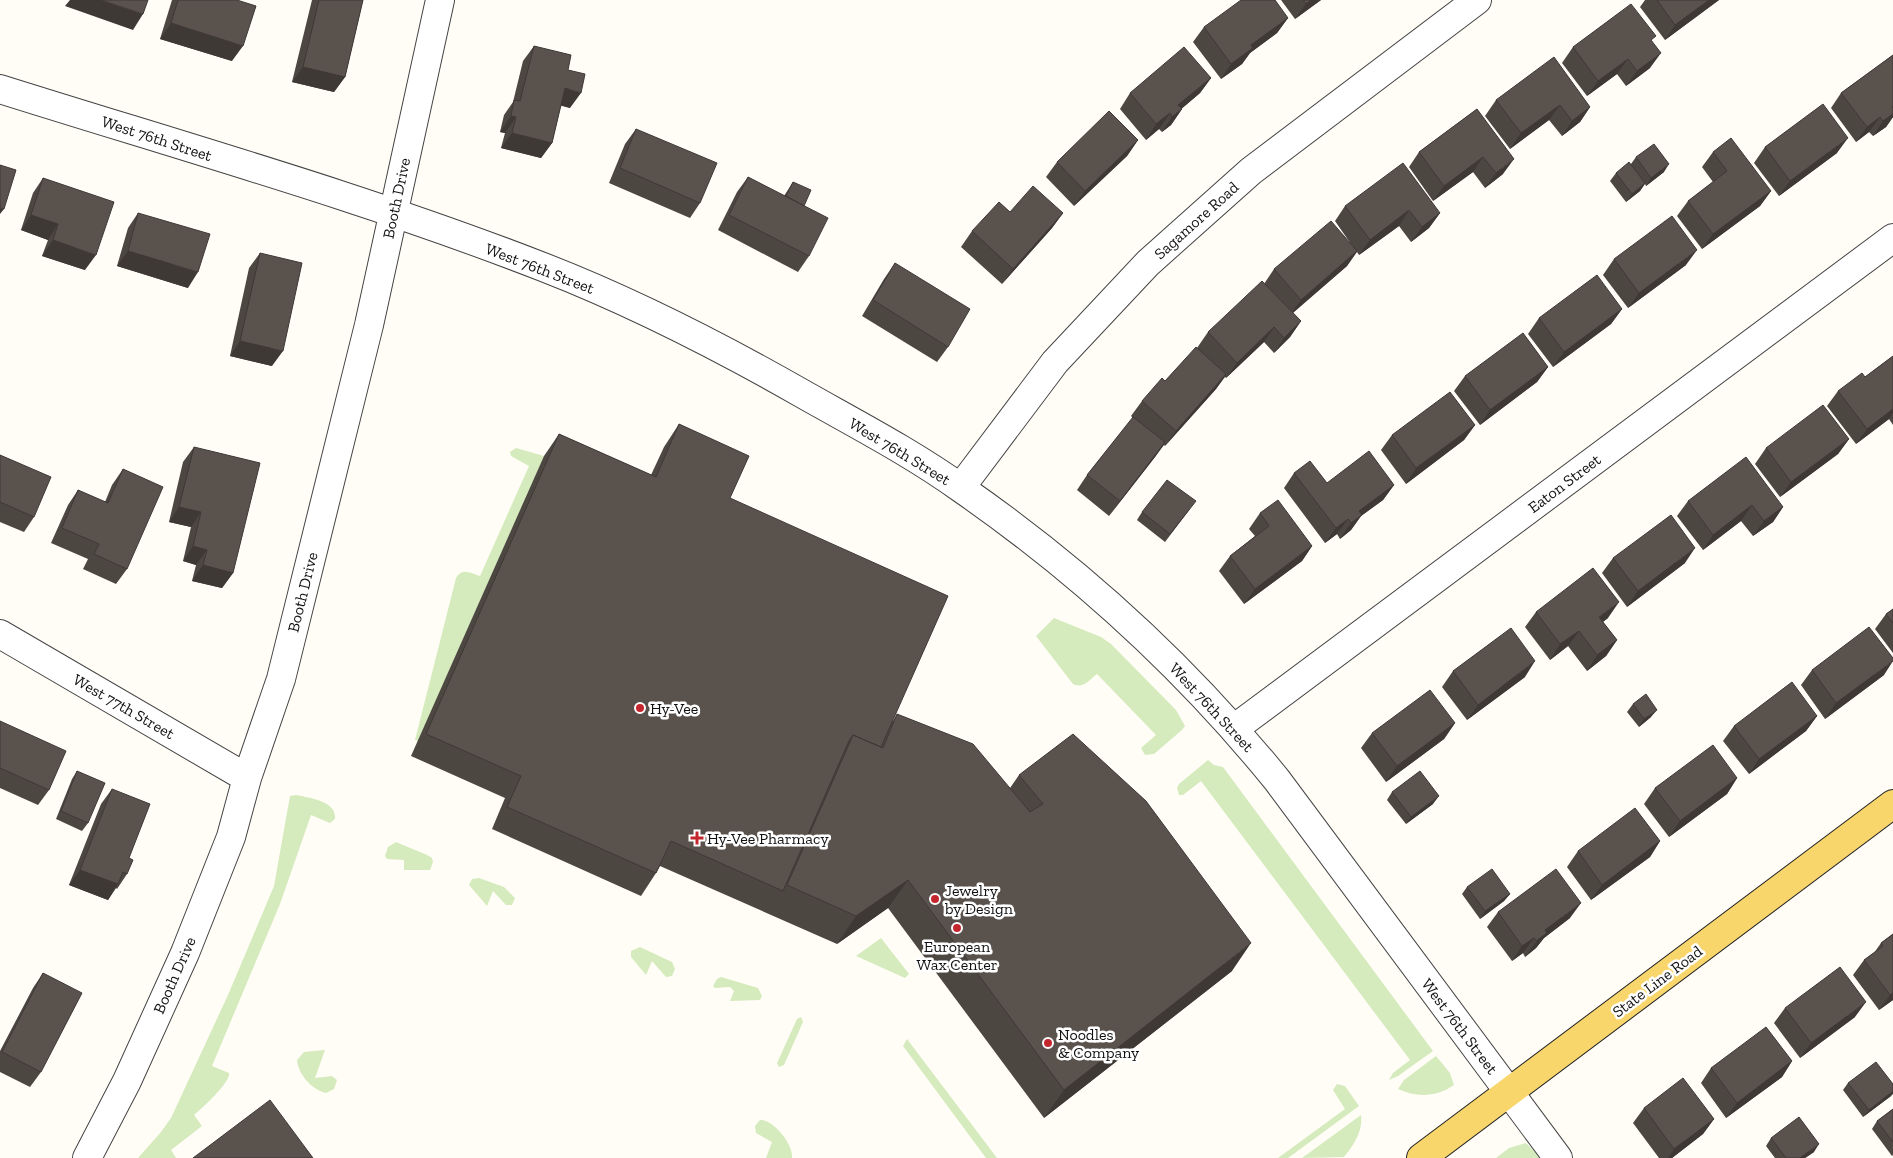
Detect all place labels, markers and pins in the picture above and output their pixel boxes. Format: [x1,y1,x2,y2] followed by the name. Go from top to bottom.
[650,699,698,718] place label: Hy-Vee
[634,702,646,714] marker: Hy-Vee
[707,829,829,848] place label: Hy-Vee Pharmacy
[691,832,703,844] marker: Hy-Vee Pharmacy
[944,881,1014,918] place label: Jewelry by Design
[929,893,941,905] marker: Jewelry by Design
[951,922,963,934] marker: European Wax Center
[916,937,998,974] place label: European Wax Center
[1058,1025,1140,1062] place label: Noodles & Company
[1042,1037,1054,1049] marker: Noodles & Company

